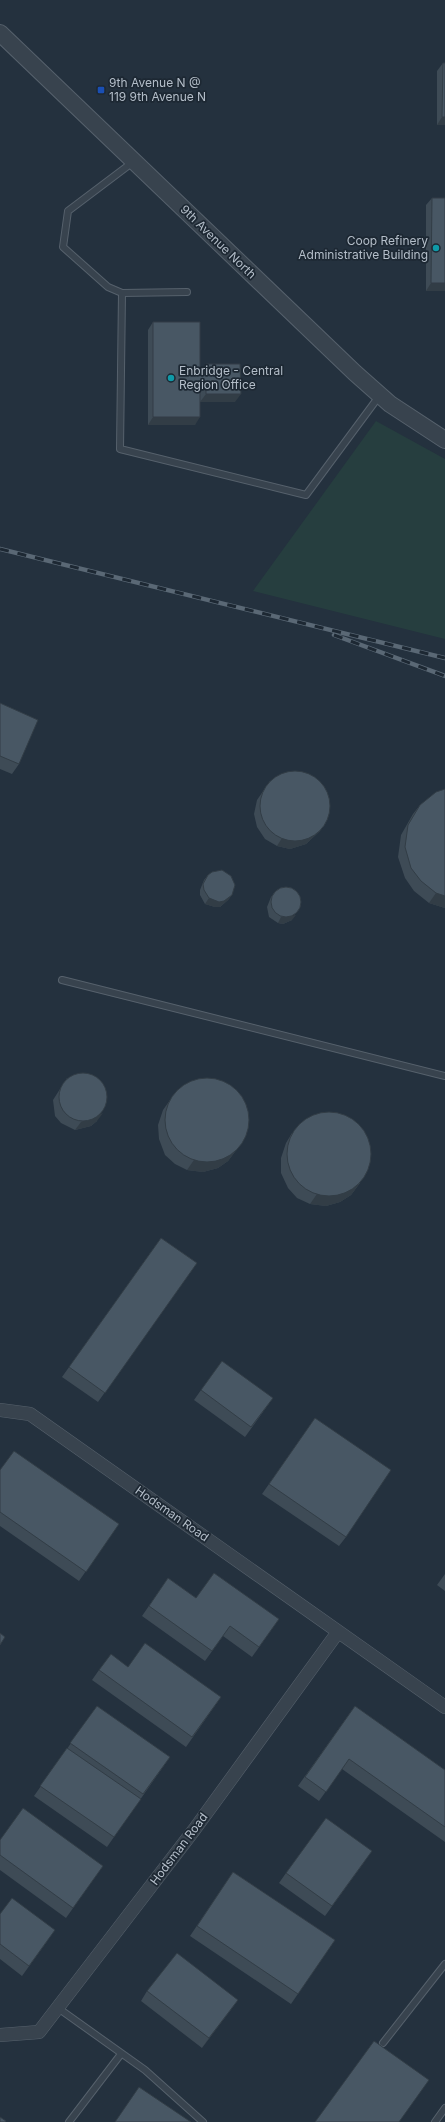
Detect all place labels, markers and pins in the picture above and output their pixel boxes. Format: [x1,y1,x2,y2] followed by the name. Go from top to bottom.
[109,75,206,104] place label: 9th Avenue N @ 119 9th Avenue N
[96,85,106,95] marker: 9th Avenue N @ 119 9th Avenue N
[298,233,428,262] place label: Coop Refinery Administrative Building
[431,243,441,253] marker: Coop Refinery Administrative Building
[179,363,283,392] place label: Enbridge - Central Region Office
[166,373,176,383] marker: Enbridge - Central Region Office

